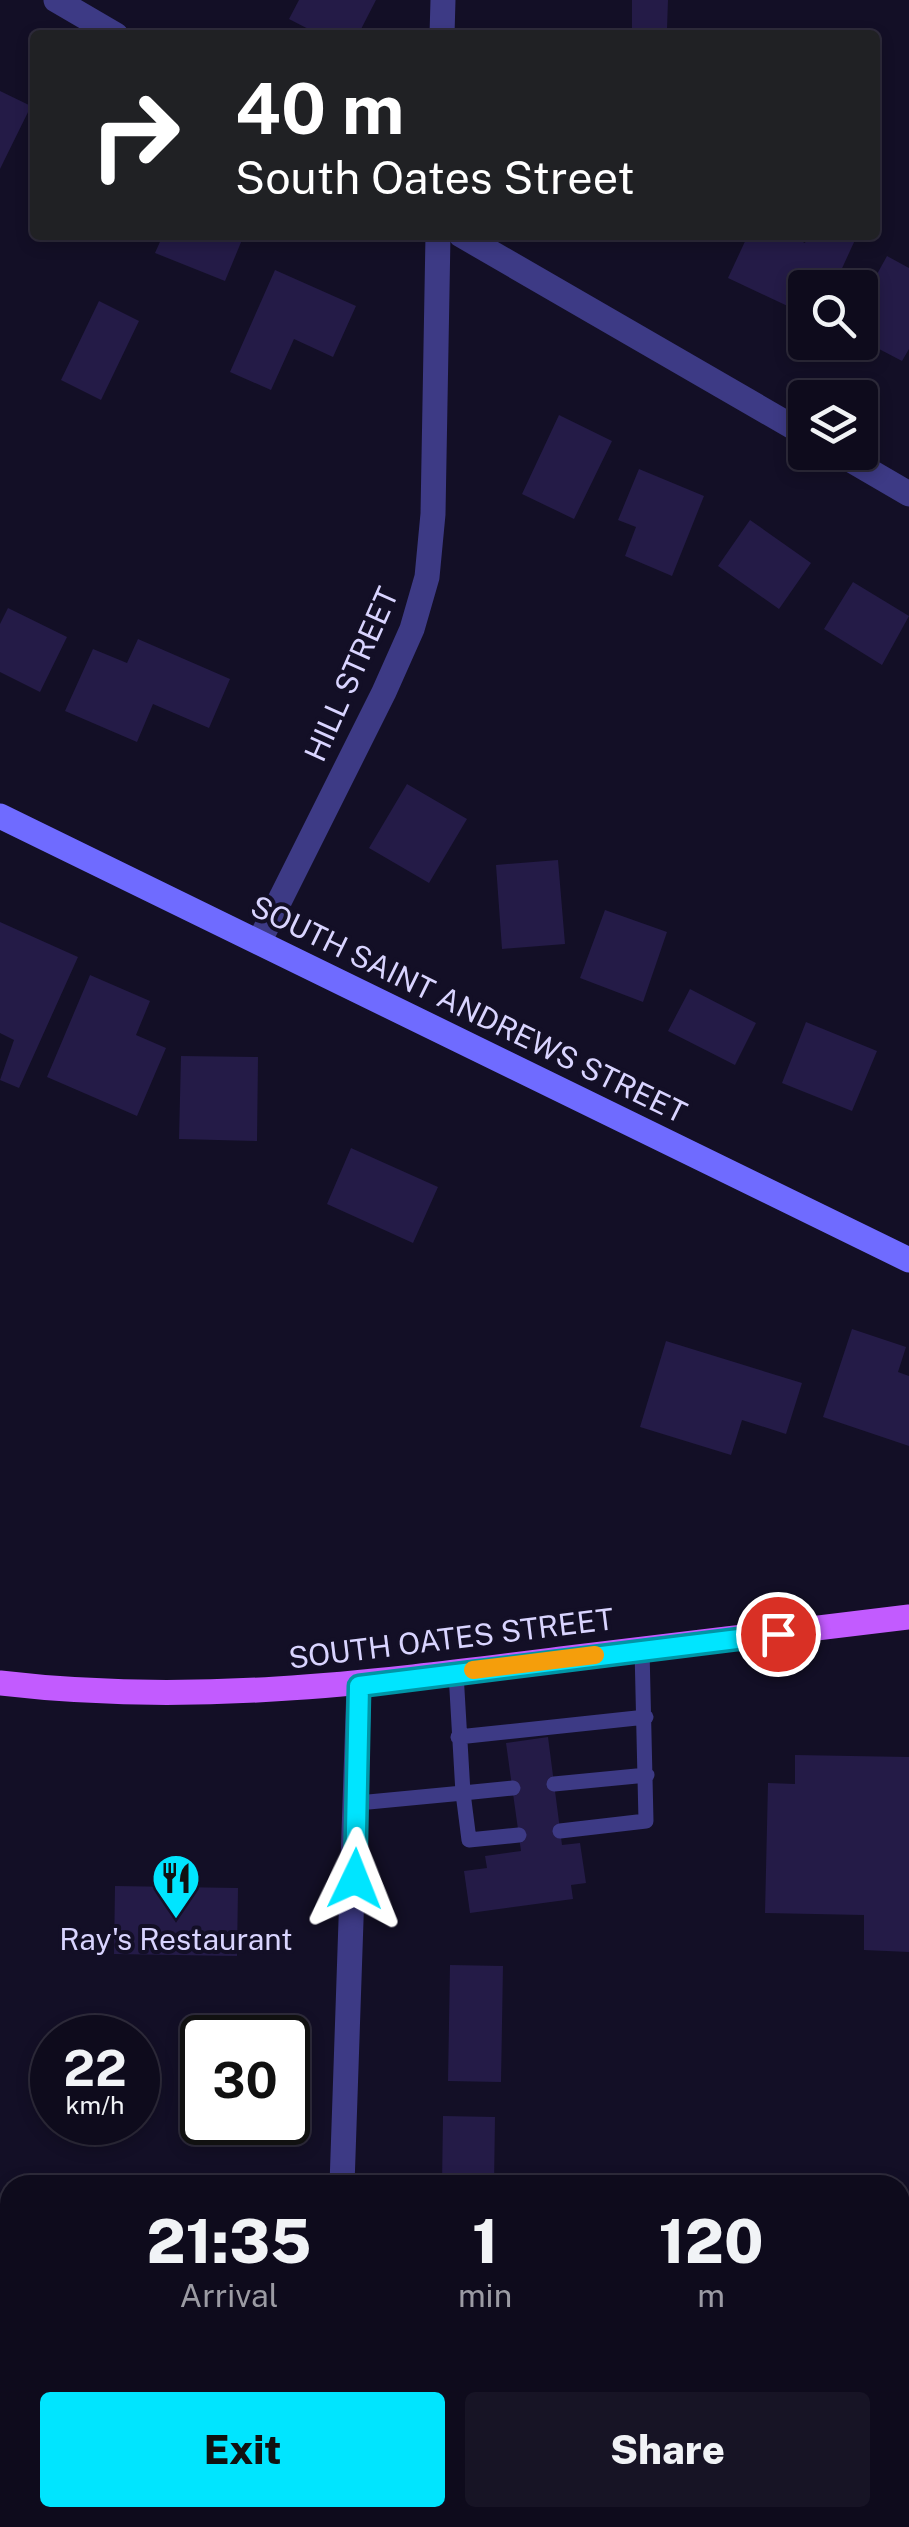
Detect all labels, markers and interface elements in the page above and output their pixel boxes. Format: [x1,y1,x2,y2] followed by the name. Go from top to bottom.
[235,67,405,150] text: 40 m
[70,70,200,200] icon: right
[235,151,635,204] text: South Oates Street
[788,270,878,470] map controls
[788,270,878,360] button: search
[788,380,878,470] button: layers
[297,581,406,767] street label: HILL STREET
[245,888,693,1131] street label: SOUTH SAINT ANDREWS STREET
[736,1592,821,1677] pin
[286,1600,616,1676] street label: SOUTH OATES STREET
[751,1607,806,1662] icon: arrive
[303,1827,407,1931] position arrow
[150,1852,202,1920] restaurant icon: Ray's Restaurant
[59,1921,293,1957] place label: Ray's Restaurant
[180,2015,310,2145] speed limit sign: 30
[63,2038,127,2097] text: 22
[66,2090,124,2120] text: km/h
[146,2206,312,2277] text: 21:35
[472,2206,498,2277] text: 1
[659,2206,764,2277] text: 120
[180,2277,278,2314] text: Arrival
[458,2277,512,2314] text: min
[697,2277,725,2314] text: m
[40,2392,445,2507] button: Exit
[465,2392,870,2507] button: Share

